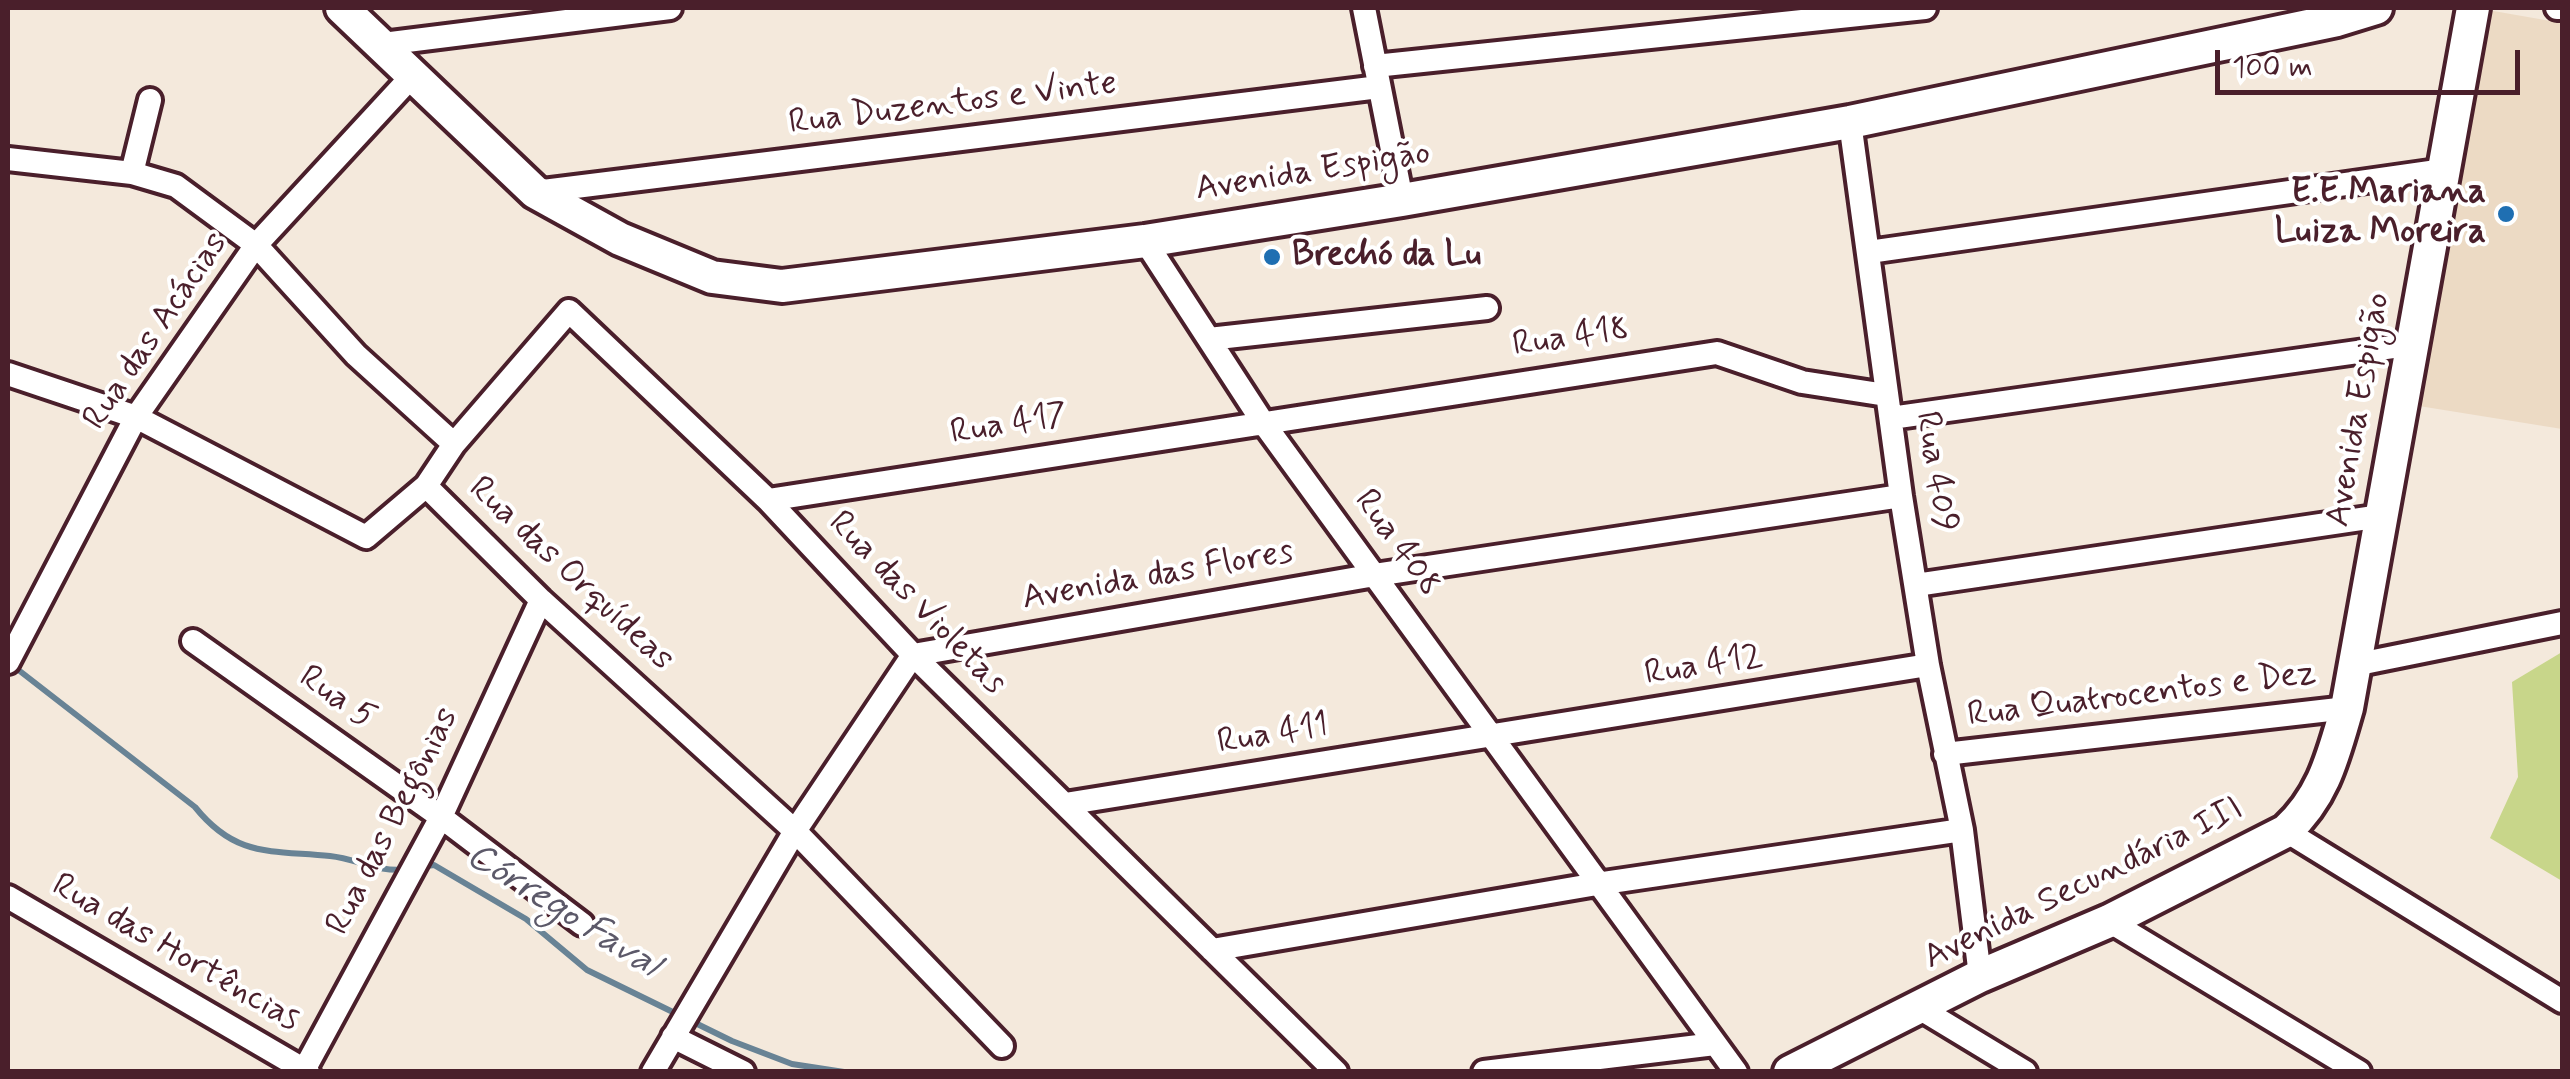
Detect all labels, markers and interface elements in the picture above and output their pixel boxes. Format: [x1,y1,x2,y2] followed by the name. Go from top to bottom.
[2220,30,2525,92] scale bar
[2232,48,2313,87] text: 100 m
[787,64,1119,146] street label: Rua Duzentos e Vinte
[1193,134,1433,212] street label: Avenida Espigão
[2275,173,2486,255] place label: E.E Mariana Luiza Moreira
[2495,203,2517,225] marker: E.E Mariana Luiza Moreira
[75,225,239,439] street label: Rua das Acácias
[1292,236,1481,278] place label: Brechó da Lu
[1261,246,1283,268] marker: Brechó da Lu
[2319,290,2401,530] street label: Avenida Espigão
[1510,310,1632,368] street label: Rua 418
[948,396,1070,456] street label: Rua 417
[1904,409,1964,535] street label: Rua 409
[458,469,682,681] street label: Rua das Orquídeas
[1343,482,1449,606] street label: Rua 408
[818,504,1014,704] street label: Rua das Violetas
[1019,532,1297,622] street label: Avenida das Flores
[1642,637,1766,697] street label: Rua 412
[1965,654,2319,738] street label: Rua Quatrocentos e Dez
[290,658,382,740] street label: Rua 5
[319,701,469,943] street label: Rua das Begônias
[1215,707,1331,765] street label: Rua 411
[1918,789,2250,981] street label: Avenida Secundária III
[457,834,667,990] water label: Córrego Faval
[43,866,307,1042] street label: Rua das Hortências

